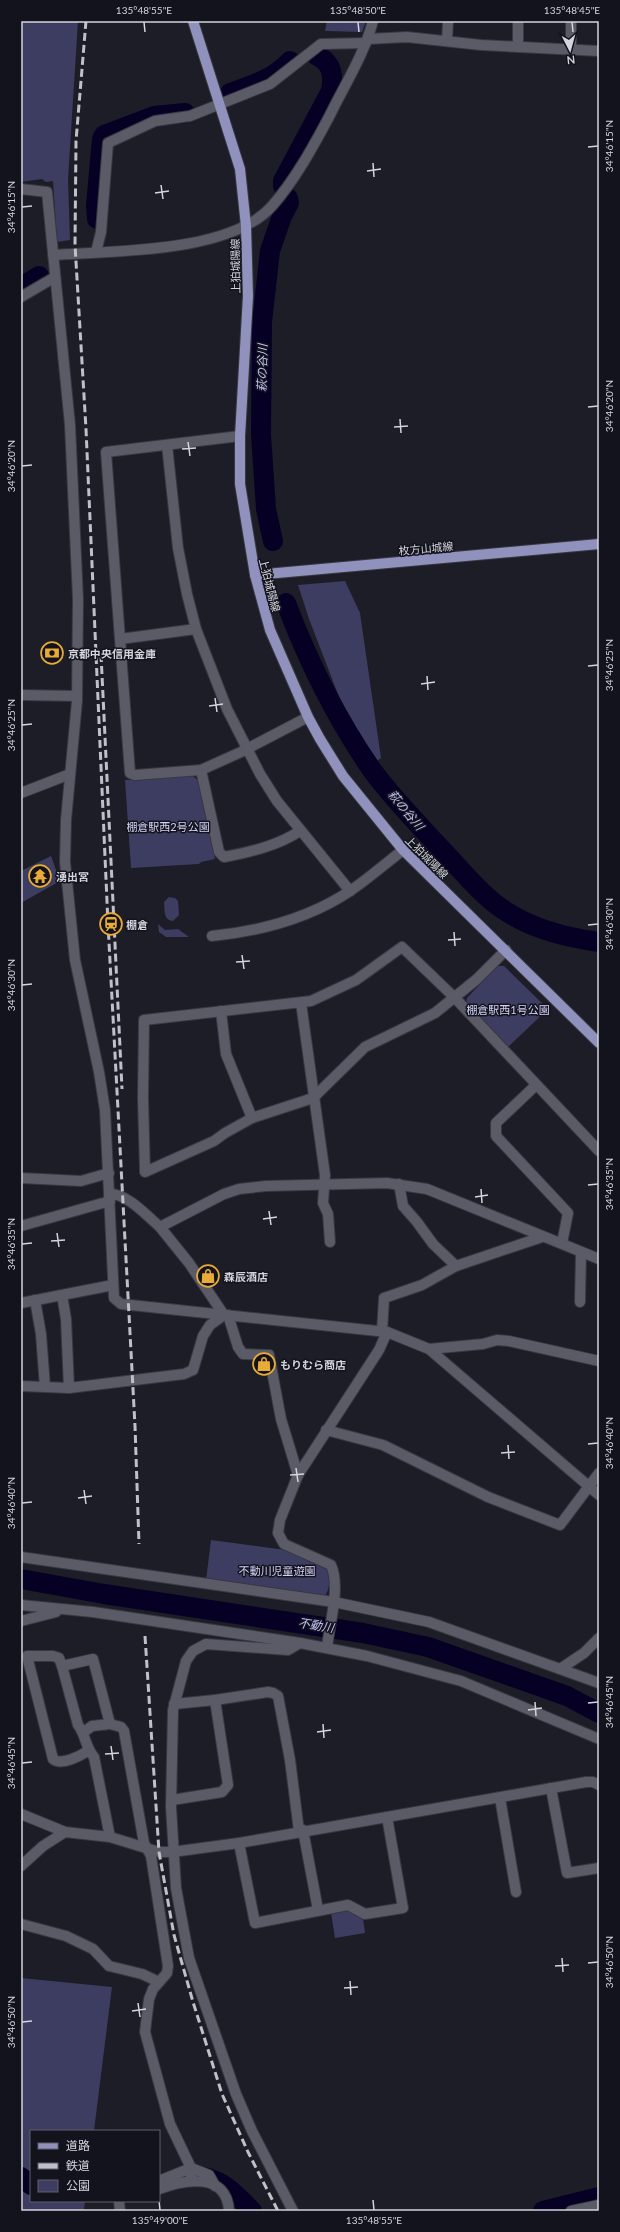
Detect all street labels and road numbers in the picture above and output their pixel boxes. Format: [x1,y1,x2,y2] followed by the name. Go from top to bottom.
[228,238,242,294] street label: 上狛城陽線
[398,539,454,557] street label: 枚方山城線
[257,557,283,613] street label: 上狛城陽線
[403,833,451,881] street label: 上狛城陽線

